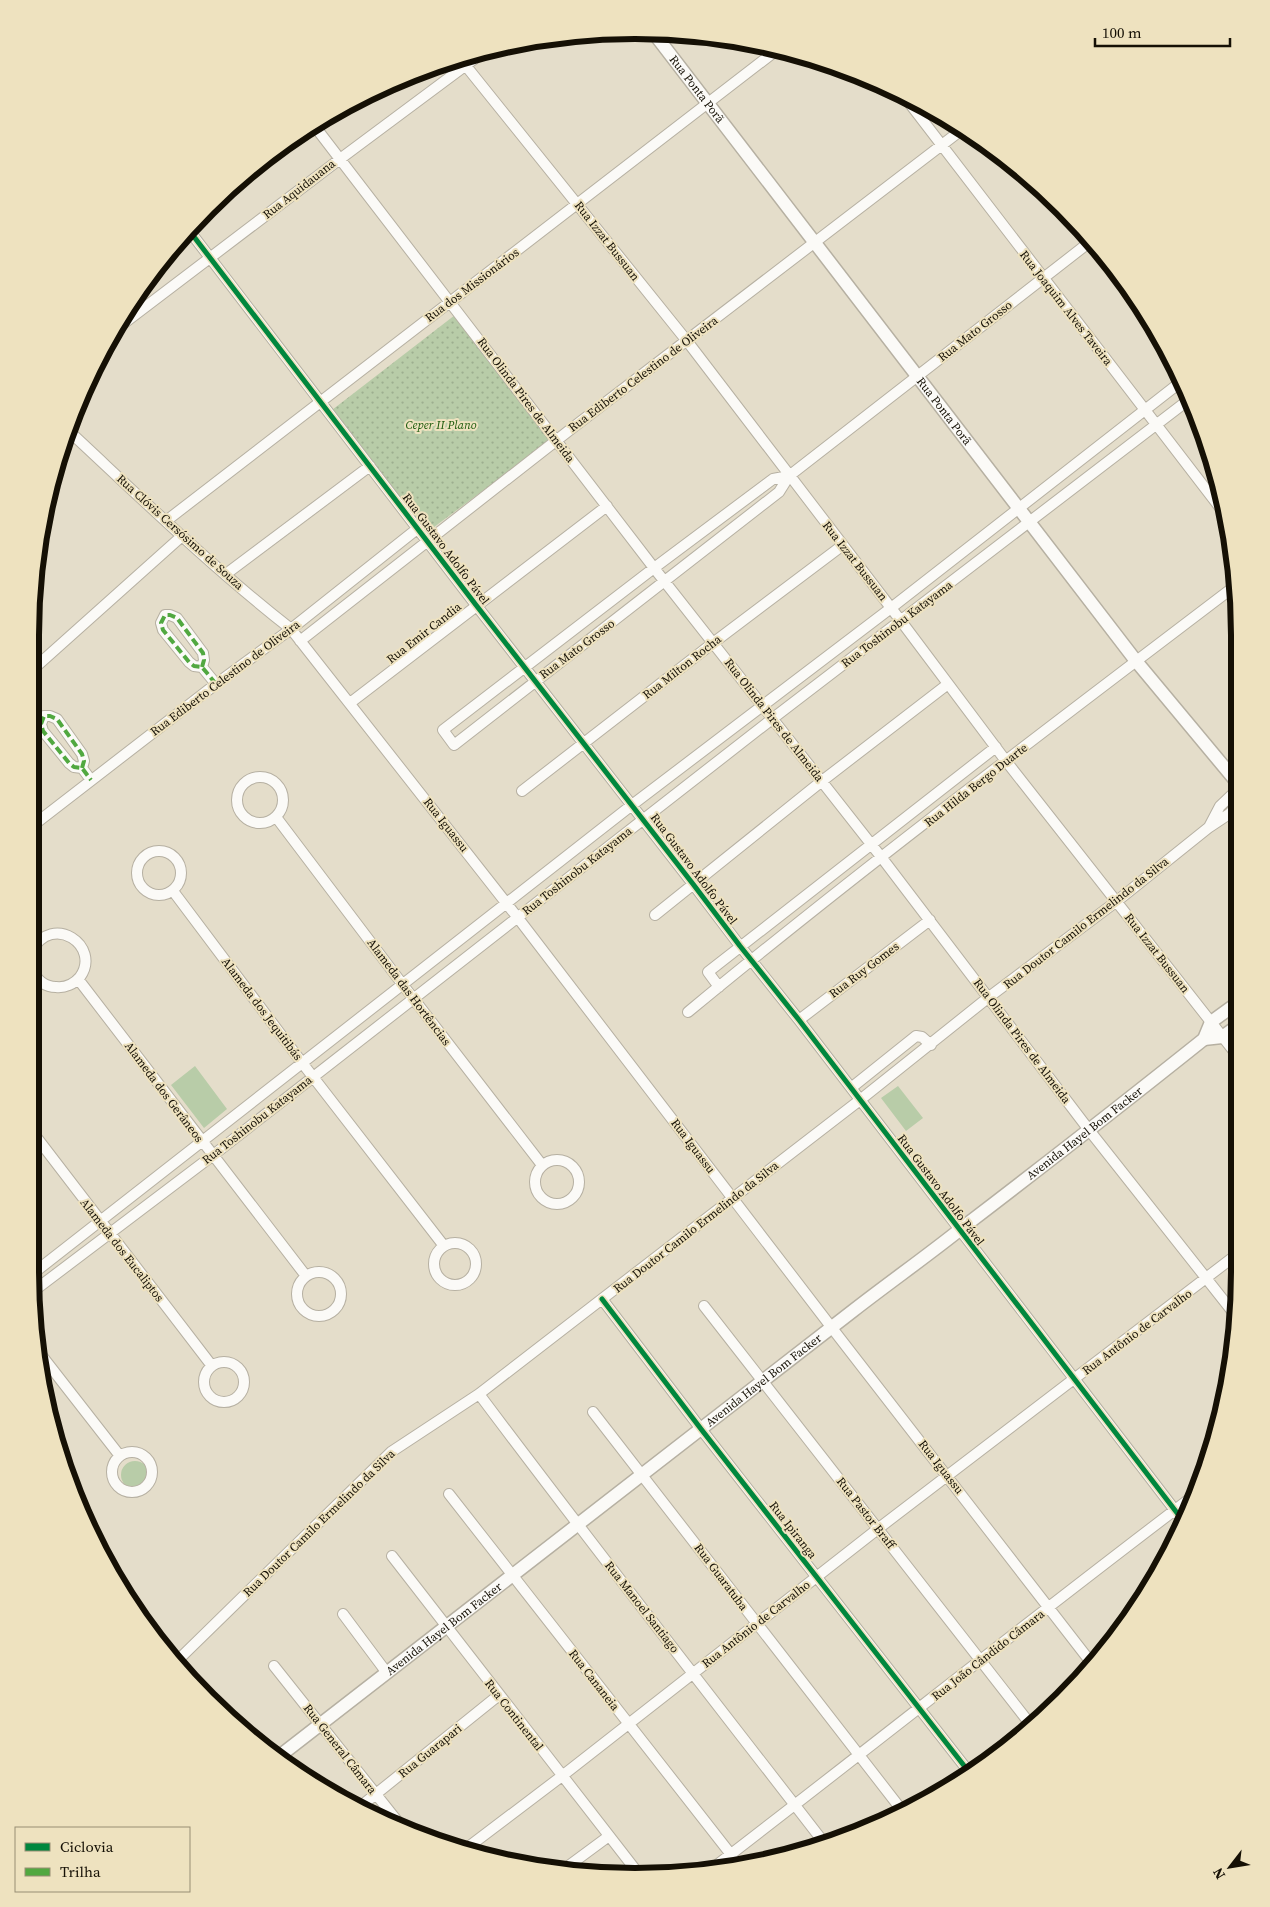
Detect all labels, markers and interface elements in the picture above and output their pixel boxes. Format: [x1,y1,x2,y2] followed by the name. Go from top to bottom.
[1095,15,1230,47] scale bar
[1102,22,1142,43] text: 100 m
[666,52,729,127] street label: Rua Ponta Porã
[259,155,339,222] street label: Rua Aquidauana
[571,198,643,284] street label: Rua Izzat Bussuan
[422,244,522,326] street label: Rua dos Missionários
[1016,247,1116,369] street label: Rua Joaquim Alves Taveira
[934,297,1016,365] street label: Rua Mato Grosso
[565,312,722,436] street label: Rua Ediberto Celestino de Oliveira
[474,334,579,466] street label: Rua Olinda Pires de Almeida
[913,374,976,449] street label: Rua Ponta Porã
[405,417,477,433] park label: Ceper II Plano
[113,471,247,594] street label: Rua Clóvis Cersósimo de Souza
[399,490,493,608] street label: Rua Gustavo Adolfo Pável
[819,518,891,604] street label: Rua Izzat Bussuan
[838,576,957,671] street label: Rua Toshinobu Katayama
[383,598,465,667] street label: Rua Emir Candia
[536,615,618,683] street label: Rua Mato Grosso
[147,616,304,740] street label: Rua Ediberto Celestino de Oliveira
[639,631,725,703] street label: Rua Milton Rocha
[721,655,828,786] street label: Rua Olinda Pires de Almeida
[921,740,1031,830] street label: Rua Hilda Bergo Duarte
[420,795,472,855] street label: Rua Iguassu
[647,810,741,928] street label: Rua Gustavo Adolfo Pável
[519,822,636,919] street label: Rua Toshinobu Katayama
[1000,853,1173,993] street label: Rua Doutor Camilo Ermelindo da Silva
[1121,910,1193,996] street label: Rua Izzat Bussuan
[364,935,454,1049] street label: Alameda das Hortências
[826,938,902,1002] street label: Rua Ruy Gomes
[218,954,306,1064] street label: Alameda dos Jequitibás
[970,975,1075,1107] street label: Rua Olinda Pires de Almeida
[121,1039,207,1145] street label: Alameda dos Gerâneos
[199,1071,316,1168] street label: Rua Toshinobu Katayama
[1023,1083,1146,1183] street label: Avenida Hayel Bom Facker
[667,1115,719,1177] street label: Rua Iguassu
[894,1131,988,1249] street label: Rua Gustavo Adolfo Pável
[610,1157,783,1297] street label: Rua Doutor Camilo Ermelindo da Silva
[77,1195,167,1305] street label: Alameda dos Eucaliptos
[1079,1285,1195,1379] street label: Rua Antônio de Carvalho
[702,1330,825,1430] street label: Avenida Hayel Bom Facker
[915,1437,967,1497] street label: Rua Iguassu
[240,1445,399,1600] street label: Rua Doutor Camilo Ermelindo da Silva
[833,1474,900,1553] street label: Rua Pastor Braff
[766,1498,821,1563] street label: Rua Ipiranga
[691,1540,752,1614] street label: Rua Guaratuba
[601,1558,683,1656] street label: Rua Manoel Santiago
[699,1576,814,1671] street label: Rua Antônio de Carvalho
[383,1579,505,1679] street label: Avenida Hayel Bom Facker
[928,1605,1048,1704] street label: Rua João Cândido Câmara
[565,1646,624,1715] street label: Rua Cananeia
[481,1676,547,1754] street label: Rua Continental
[300,1701,381,1798] street label: Rua General Câmara
[395,1720,465,1782] street label: Rua Guarapari
[15,1827,190,1892] legend
[60,1836,114,1857] text: Ciclovia
[1205,1842,1255,1892] north arrow
[60,1861,101,1882] text: Trilha
[1208,1864,1230,1883] text: N

